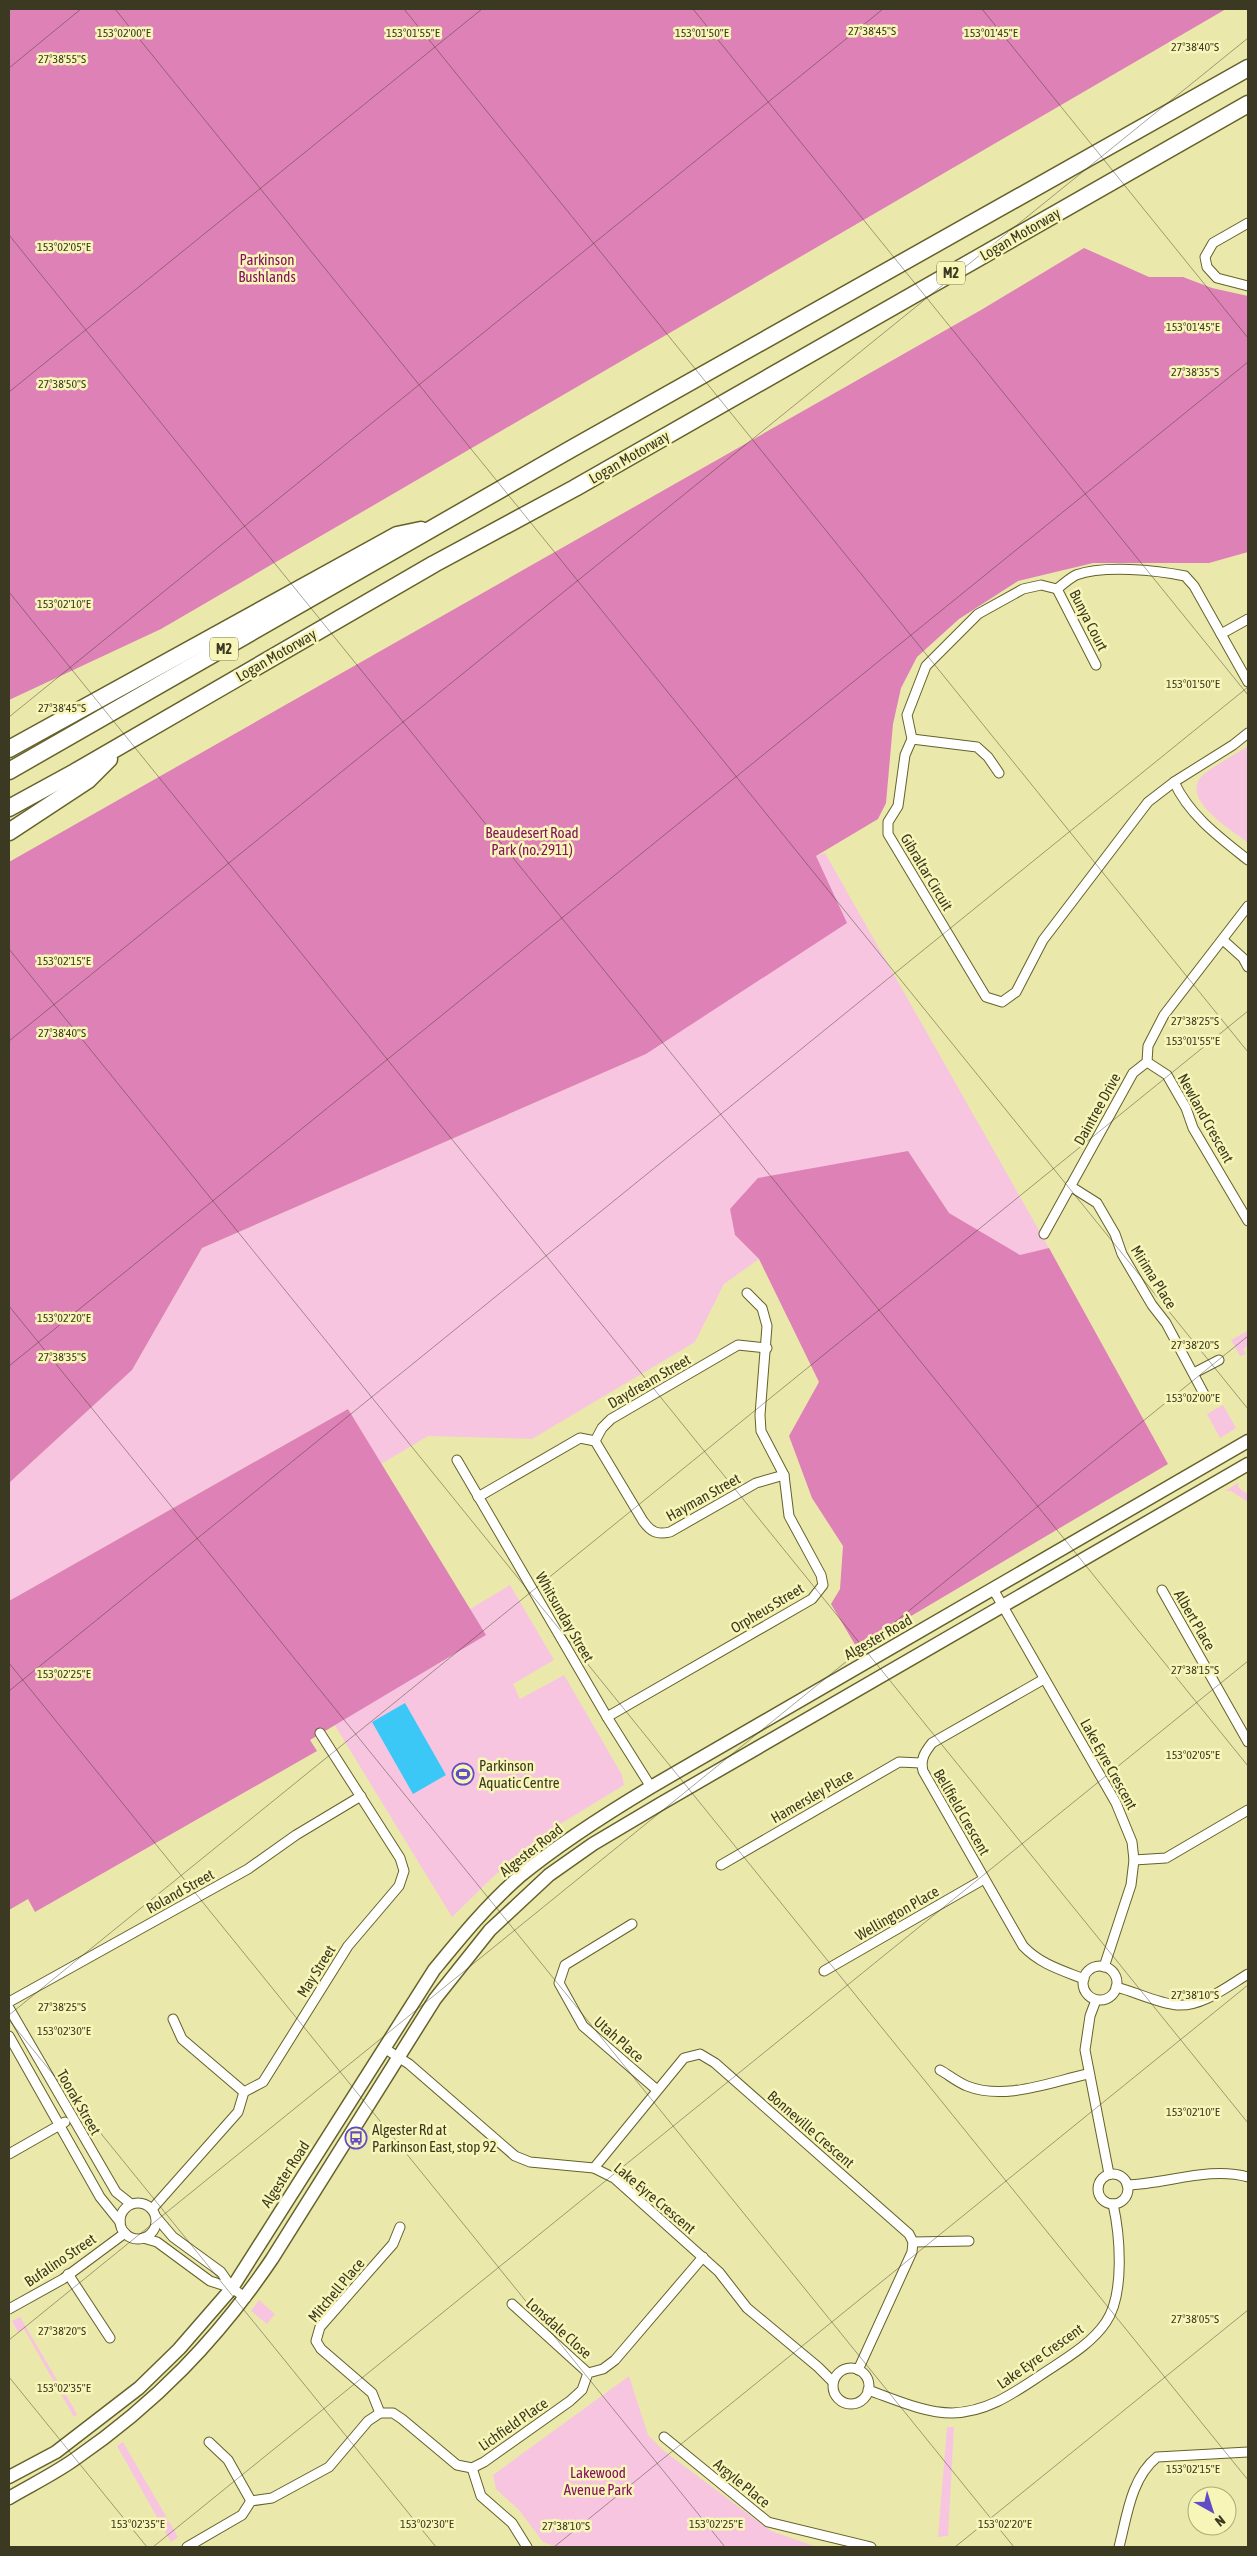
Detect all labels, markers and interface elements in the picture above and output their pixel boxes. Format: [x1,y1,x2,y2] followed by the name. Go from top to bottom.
[848,24,896,38] text: 27°38'45"S
[97,26,151,40] text: 153°02'00"E
[386,26,440,40] text: 153°01'55"E
[675,26,729,40] text: 153°01'50"E
[964,26,1018,40] text: 153°01'45"E
[1171,40,1219,54] text: 27°38'40"S
[38,52,86,66] text: 27°38'55"S
[977,204,1063,264] street label: Logan Motorway
[37,240,91,254] text: 153°02'05"E
[238,251,296,285] park label: Parkinson Bushlands
[937,262,965,284] road number: M2
[1166,320,1220,334] text: 153°01'45"E
[1171,365,1219,379] text: 27°38'35"S
[38,377,86,391] text: 27°38'50"S
[586,427,672,487] street label: Logan Motorway
[1066,587,1112,653] street label: Bunya Court
[37,597,91,611] text: 153°02'10"E
[233,625,319,685] street label: Logan Motorway
[210,638,238,661] road number: M2
[1166,677,1220,691] text: 153°01'50"E
[38,701,86,715] text: 27°38'45"S
[485,824,579,858] park label: Beaudesert Road Park (no. 2911)
[897,831,957,913] street label: Gibraltar Circuit
[37,954,91,968] text: 153°02'15"E
[1171,1014,1219,1028] text: 27°38'25"S
[38,1026,86,1040] text: 27°38'40"S
[1166,1034,1220,1048] text: 153°01'55"E
[1070,1070,1124,1148] street label: Daintree Drive
[1175,1071,1237,1165] street label: Newland Crescent
[1128,1242,1180,1312] street label: Mirima Place
[37,1311,91,1325] text: 153°02'20"E
[1171,1338,1219,1352] text: 27°38'20"S
[38,1350,86,1364] text: 27°38'35"S
[605,1351,693,1411] street label: Daydream Street
[1166,1391,1220,1405] text: 153°02'00"E
[663,1470,743,1524] street label: Hayman Street
[532,1569,598,1665] street label: Whitsunday Street
[728,1580,806,1636] street label: Orpheus Street
[1171,1587,1219,1653] street label: Albert Place
[841,1611,915,1663] street label: Algester Road
[1171,1663,1219,1677] text: 27°38'15"S
[37,1667,91,1681] text: 153°02'25"E
[1077,1716,1141,1812] street label: Lake Eyre Crescent
[1166,1748,1220,1762] text: 153°02'05"E
[479,1757,560,1791] place label: Parkinson Aquatic Centre
[451,1762,475,1786] sports icon: Parkinson Aquatic Centre
[768,1765,856,1826] street label: Hamersley Place
[931,1766,993,1858] street label: Bellfield Crescent
[496,1820,566,1880] street label: Algester Road
[143,1865,217,1917] street label: Roland Street
[852,1882,942,1944] street label: Wellington Place
[293,1942,339,2000] street label: May Street
[1171,1988,1219,2002] text: 27°38'10"S
[38,2000,86,2014] text: 27°38'25"S
[591,2013,647,2065] street label: Utah Place
[37,2024,91,2038] text: 153°02'30"E
[54,2066,104,2138] street label: Toorak Street
[764,2087,858,2171] street label: Bonneville Crescent
[1166,2105,1220,2119] text: 153°02'10"E
[372,2121,497,2155] place label: Algester Rd at Parkinson East, stop 92
[344,2126,368,2150] bus stop icon: Algester Rd at Parkinson East, stop 92
[257,2138,313,2210] street label: Algester Road
[611,2159,699,2237] street label: Lake Eyre Crescent
[21,2230,99,2290] street label: Bufalino Street
[304,2255,368,2325] street label: Mitchell Place
[523,2294,595,2362] street label: Lonsdale Close
[1171,2312,1219,2326] text: 27°38'05"S
[994,2320,1086,2392] street label: Lake Eyre Crescent
[38,2324,86,2338] text: 27°38'20"S
[37,2381,91,2395] text: 153°02'35"E
[475,2394,551,2454] street label: Lichfield Place
[710,2455,774,2511] street label: Argyle Place
[1166,2462,1220,2476] text: 153°02'15"E
[564,2464,633,2498] park label: Lakewood Avenue Park
[1187,2486,1237,2536] north arrow
[1212,2512,1228,2530] text: N
[111,2517,165,2531] text: 153°02'35"E
[400,2517,454,2531] text: 153°02'30"E
[689,2517,743,2531] text: 153°02'25"E
[978,2517,1032,2531] text: 153°02'20"E
[542,2519,590,2533] text: 27°38'10"S

